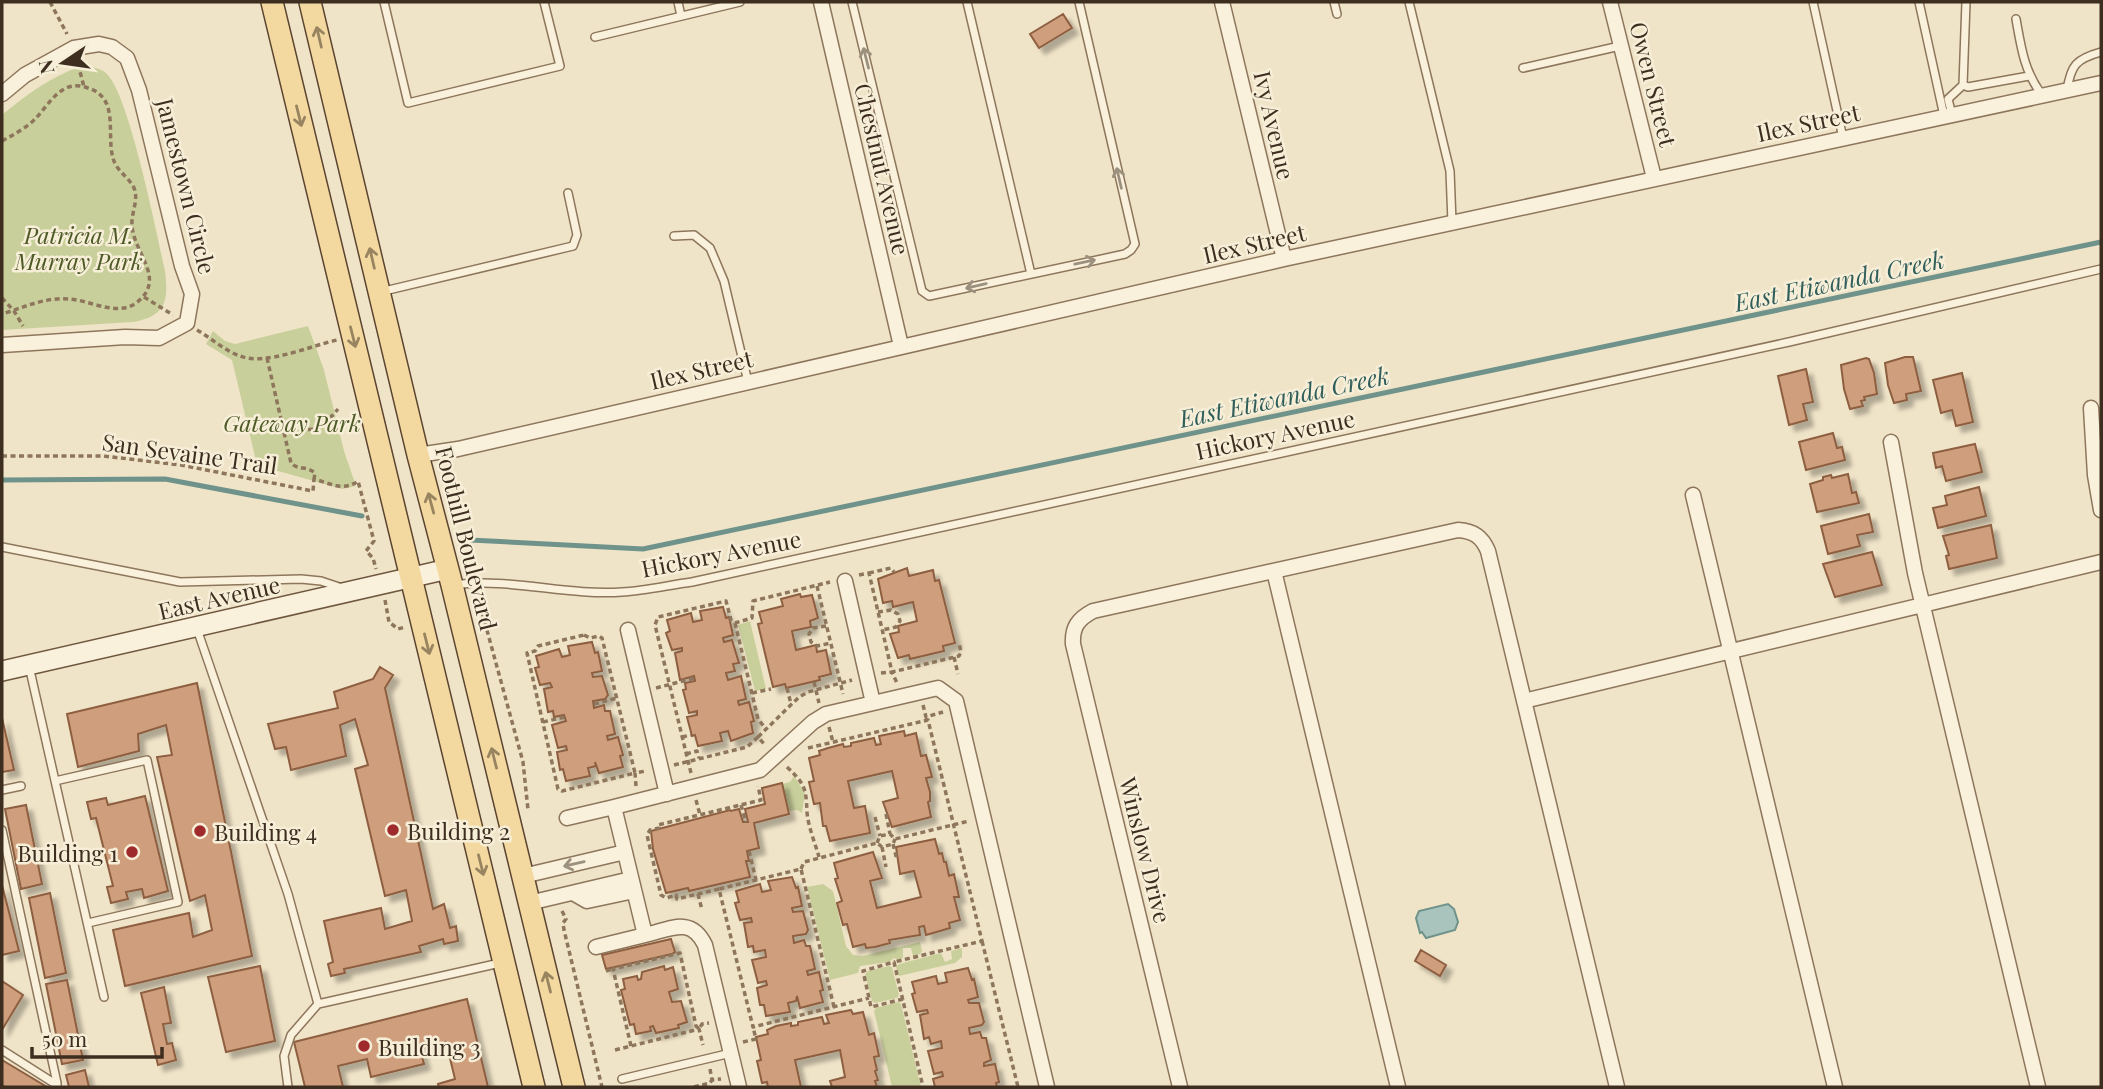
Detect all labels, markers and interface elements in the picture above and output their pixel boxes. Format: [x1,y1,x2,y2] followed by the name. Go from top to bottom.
[1624,18,1685,150] street label: Owen Street
[312,26,325,49] one-way arrow
[28,28,98,98] north arrow
[859,47,872,69] one-way arrow
[31,57,60,77] text: N
[1247,68,1303,182] street label: Ivy Avenue
[848,80,918,258] street label: Chestnut Avenue
[150,94,224,277] street label: Jamestown Circle
[1754,96,1863,148] street label: Ilex Street
[293,104,306,127] one-way arrow
[1112,167,1125,190] one-way arrow
[1200,216,1309,270] street label: Ilex Street
[14,219,143,276] park label: Patricia M. Murray Park
[1730,242,1947,318] water label: East Etiwanda Creek
[364,247,378,270] one-way arrow
[1073,255,1096,269] one-way arrow
[965,280,988,294] one-way arrow
[347,325,360,348] one-way arrow
[647,342,756,396] street label: Ilex Street
[1175,358,1392,434] water label: East Etiwanda Creek
[1193,402,1357,466] street label: Hickory Avenue
[223,407,361,438] park label: Gateway Park
[100,425,280,481] street label: San Sevaine Trail
[429,443,505,633] street label: Foothill Boulevard
[424,492,437,515] one-way arrow
[639,522,803,584] street label: Hickory Avenue
[155,568,283,626] street label: East Avenue
[421,632,434,655] one-way arrow
[487,747,500,770] one-way arrow
[1113,773,1179,926] street label: Winslow Drive
[407,815,510,846] place label: Building 2
[214,816,317,847] place label: Building 4
[385,822,401,838] marker: Building 2
[192,823,208,839] marker: Building 4
[17,837,118,868] place label: Building 1
[124,844,140,860] marker: Building 1
[475,854,488,876] one-way arrow
[563,858,586,872] one-way arrow
[541,971,554,994] one-way arrow
[32,1016,161,1060] scale bar
[42,1024,88,1052] text: 50 m
[378,1031,481,1062] place label: Building 3
[356,1038,372,1054] marker: Building 3

